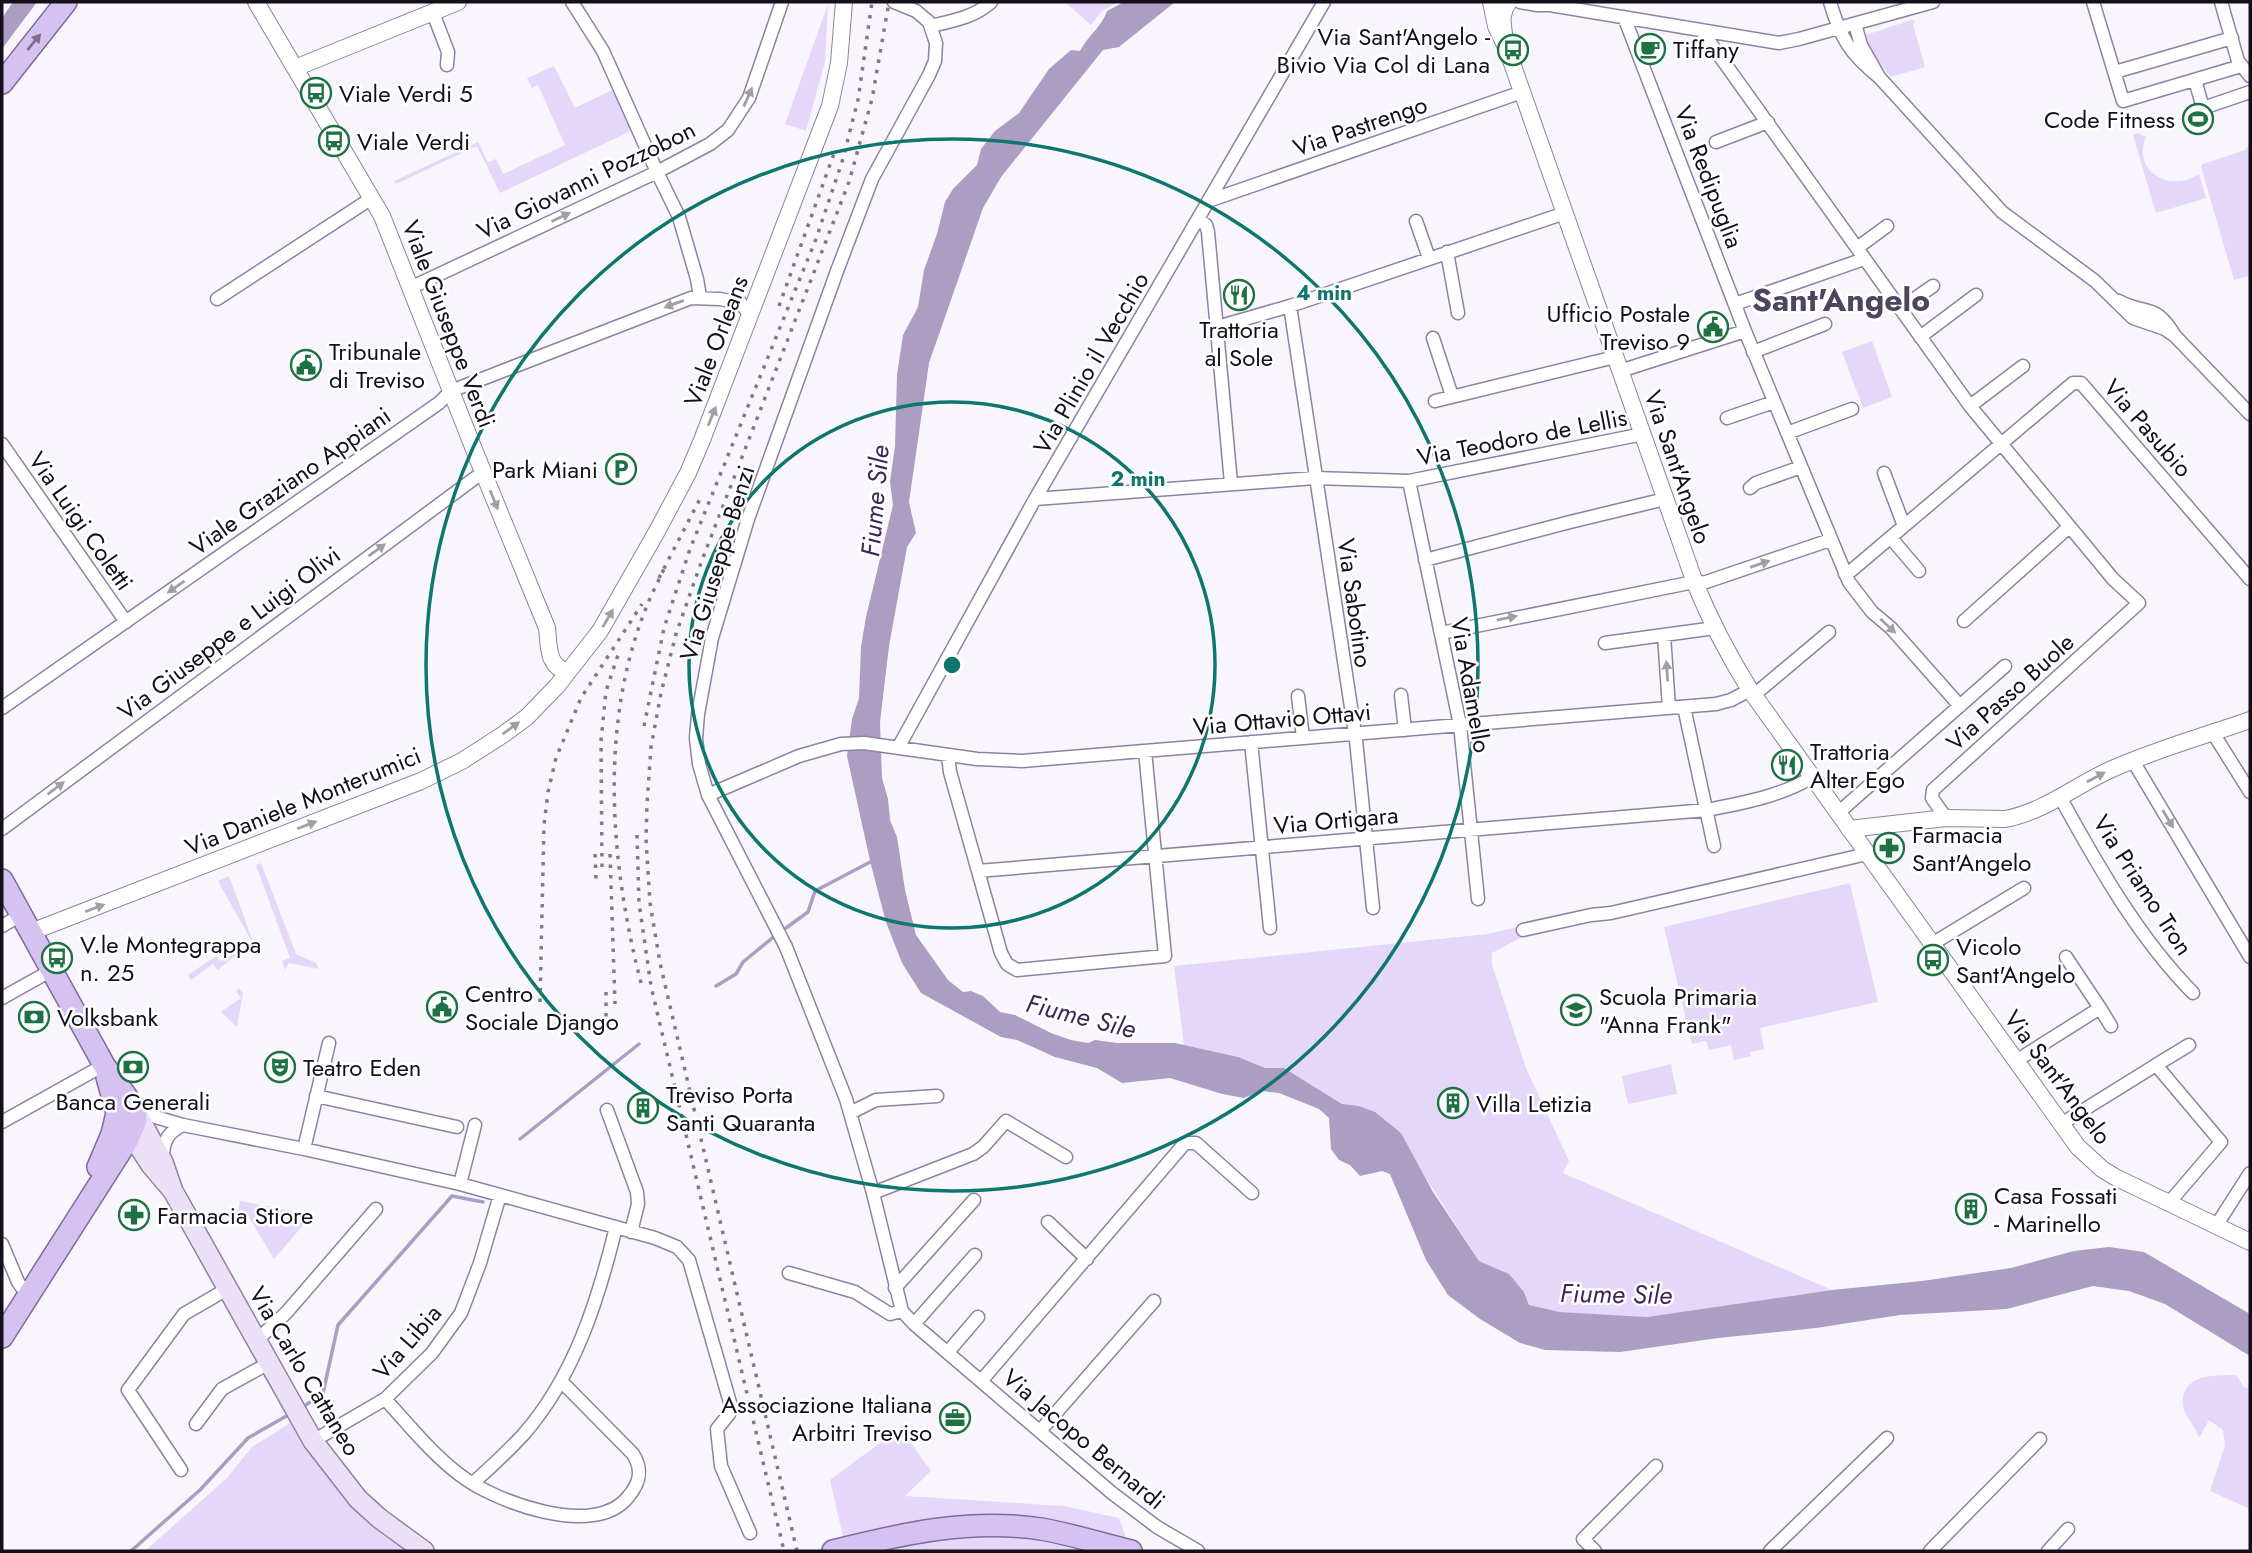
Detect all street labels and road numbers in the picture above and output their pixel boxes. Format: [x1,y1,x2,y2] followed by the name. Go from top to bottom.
[1288,87,1432,165] street label: Via Pastrengo
[1666,101,1752,253] street label: Via Redipuglia
[471,112,701,248] street label: Via Giovanni Pozzobon
[393,215,505,433] street label: Viale Giuseppe Verdi
[1025,265,1157,461] street label: Via Plinio il Vecchio
[675,271,757,411] street label: Viale Orleans
[2095,371,2201,485] street label: Via Pasubio
[1635,386,1721,548] street label: Via Sant'Angelo
[182,398,398,564] street label: Viale Graziano Appiani
[1414,399,1630,475] street label: Via Teodoro de Lellis
[20,444,142,598] street label: Via Luigi Coletti
[671,461,763,665] street label: Via Giuseppe Benzi
[1329,536,1381,670] street label: Via Sabotino
[110,538,348,728] street label: Via Giuseppe e Luigi Olivi
[1442,614,1500,756] street label: Via Adamello
[1938,625,2082,759] street label: Via Passo Buole
[1192,694,1372,744] street label: Via Ottavio Ottavi
[180,738,426,864] street label: Via Daniele Monterumici
[1272,797,1400,843] street label: Via Ortigara
[2084,808,2202,962] street label: Via Priamo Tron
[1996,1002,2120,1152] street label: Via Sant'Angelo
[241,1280,369,1462] street label: Via Carlo Cattaneo
[364,1297,450,1387] street label: Via Libia
[995,1360,1173,1518] street label: Via Jacopo Bernardi

